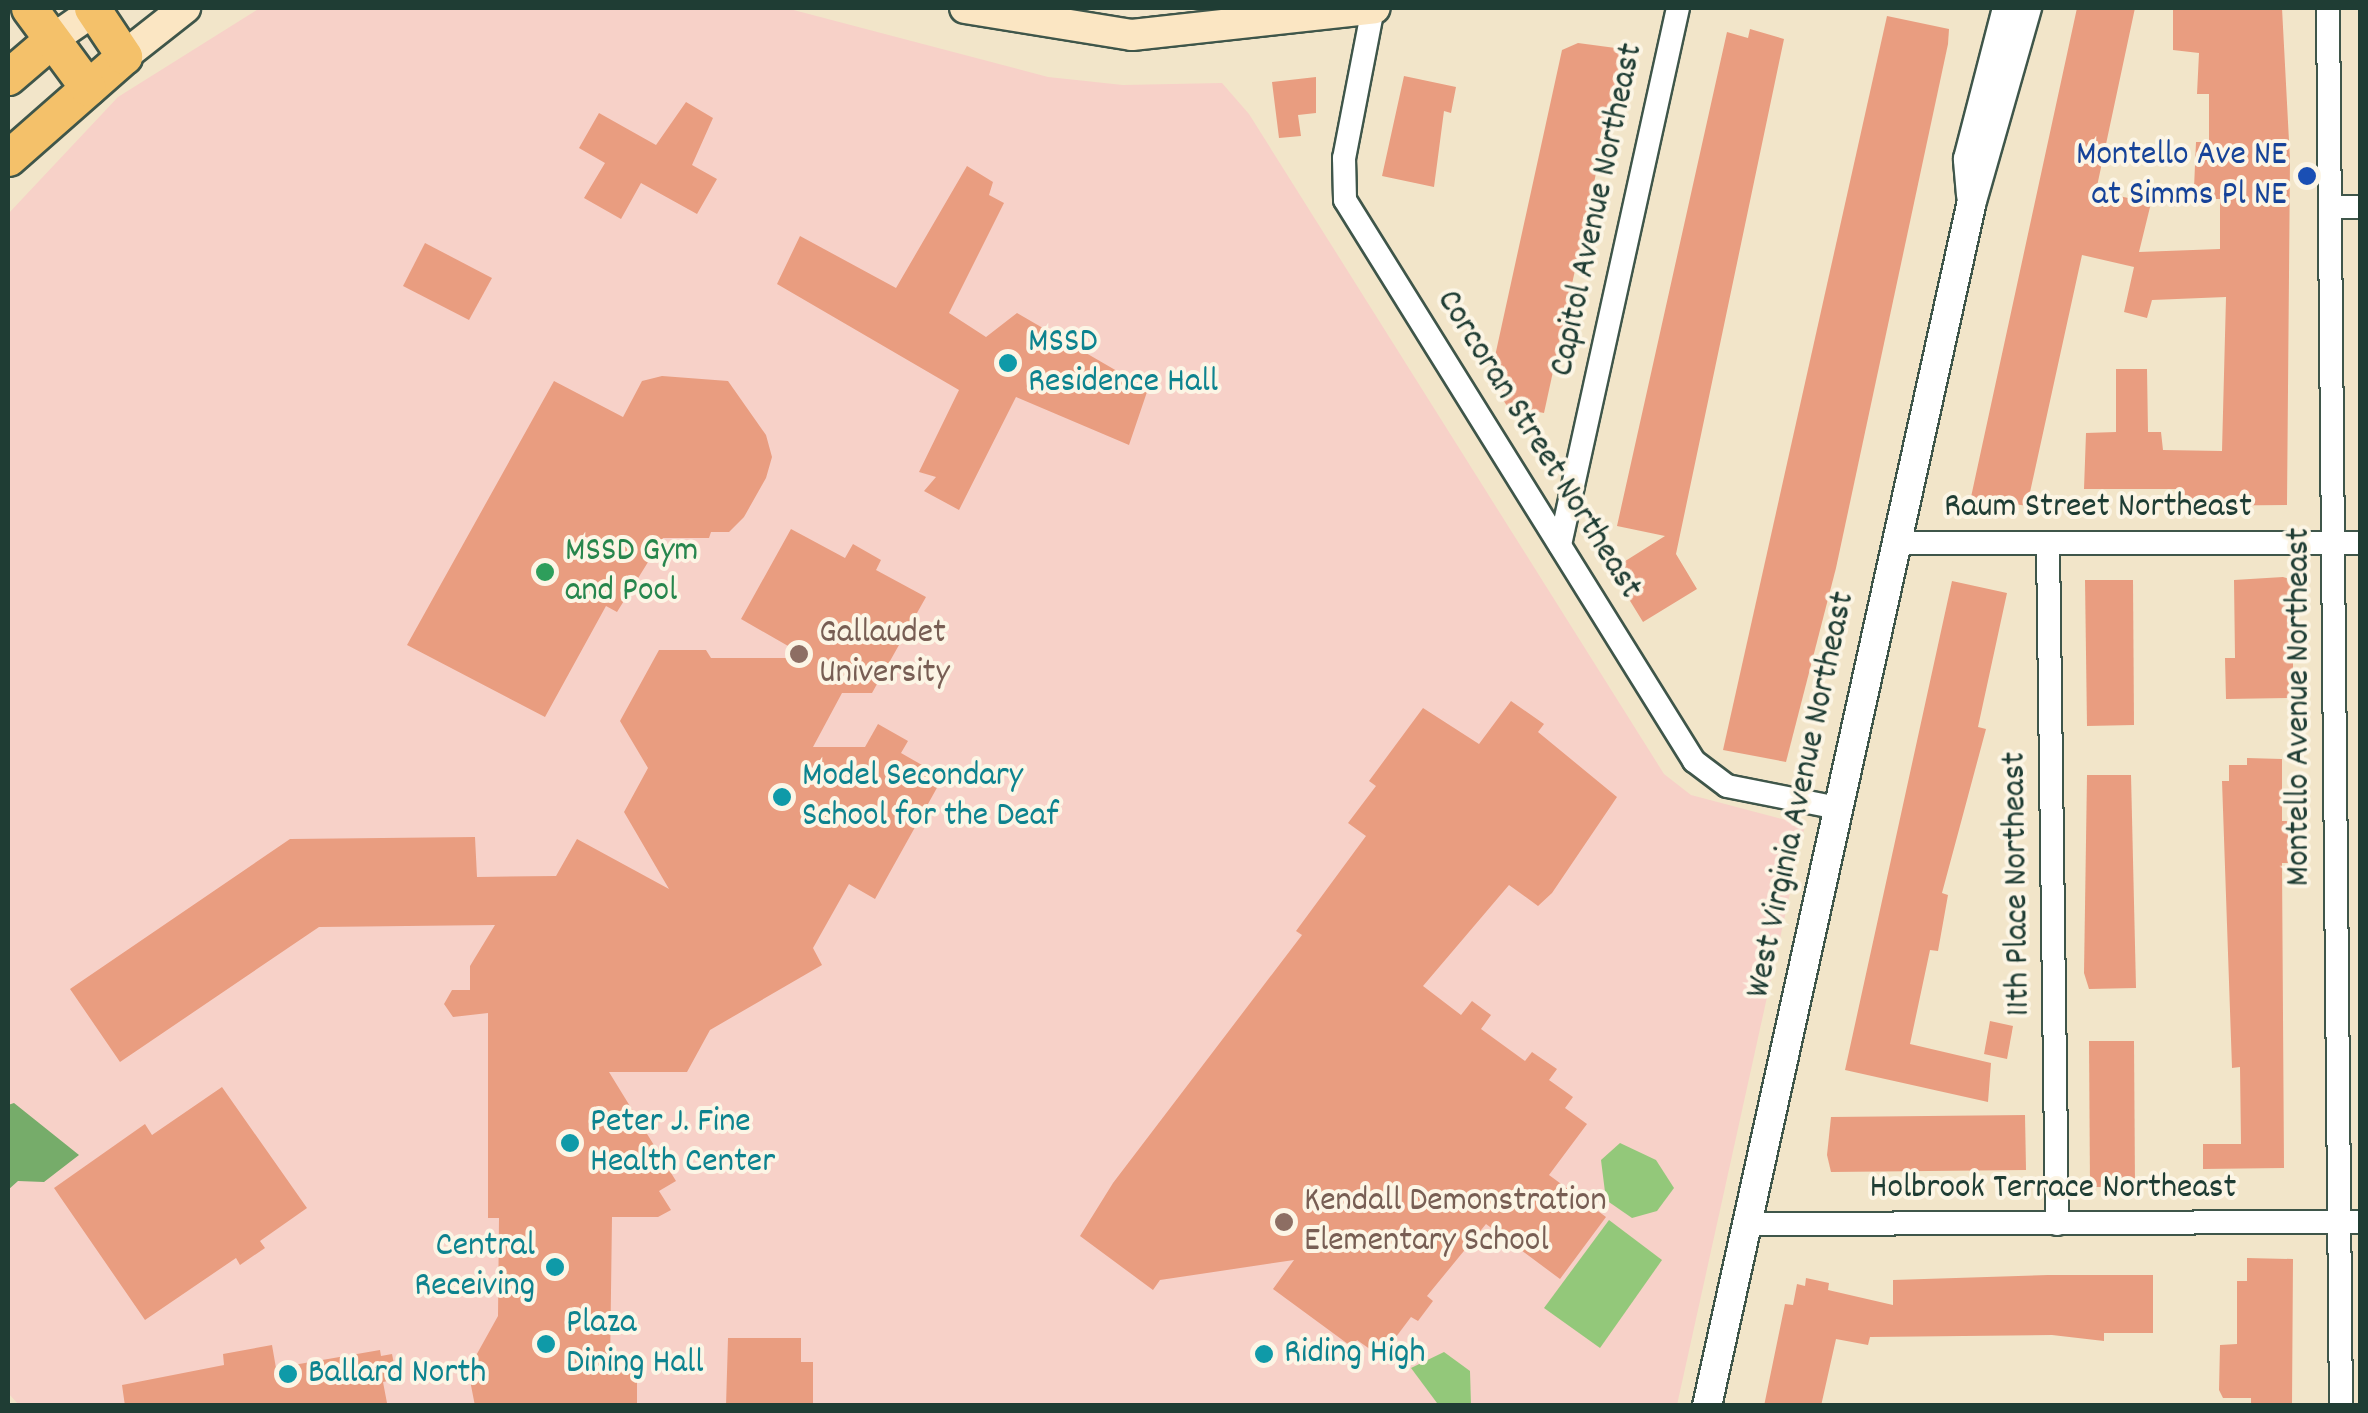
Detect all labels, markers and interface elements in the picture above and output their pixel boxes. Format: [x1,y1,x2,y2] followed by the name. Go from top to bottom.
[1542,40,1654,380] street label: Capitol Avenue Northeast
[2076,135,2287,217] place label: Montello Ave NE at Simms Pl NE
[2296,165,2318,187] marker: Montello Ave NE at Simms Pl NE
[1426,283,1650,607] street label: Corcoran Street Northeast
[1028,322,1218,404] place label: MSSD Residence Hall
[997,352,1019,374] marker: MSSD Residence Hall
[1944,487,2252,529] street label: Raum Street Northeast
[2279,528,2321,886] street label: Montello Avenue Northeast
[565,531,698,613] place label: MSSD Gym and Pool
[534,561,556,583] marker: MSSD Gym and Pool
[1738,588,1866,1002] street label: West Virginia Avenue Northeast
[819,613,950,695] place label: Gallaudet University
[788,643,810,665] marker: Gallaudet University
[1995,751,2041,1017] street label: 11th Place Northeast
[802,756,1058,838] place label: Model Secondary School for the Deaf
[771,786,793,808] marker: Model Secondary School for the Deaf
[590,1102,775,1184] place label: Peter J. Fine Health Center
[559,1132,581,1154] marker: Peter J. Fine Health Center
[1869,1168,2237,1210] street label: Holbrook Terrace Northeast
[1304,1181,1607,1263] place label: Kendall Demonstration Elementary School
[1273,1211,1295,1233] marker: Kendall Demonstration Elementary School
[414,1226,535,1308] place label: Central Receiving
[544,1256,566,1278] marker: Central Receiving
[566,1303,704,1385] place label: Plaza Dining Hall
[535,1333,557,1355] marker: Plaza Dining Hall
[1284,1333,1425,1375] place label: Riding High
[1253,1343,1275,1365] marker: Riding High
[308,1353,486,1395] place label: Ballard North
[277,1363,299,1385] marker: Ballard North

